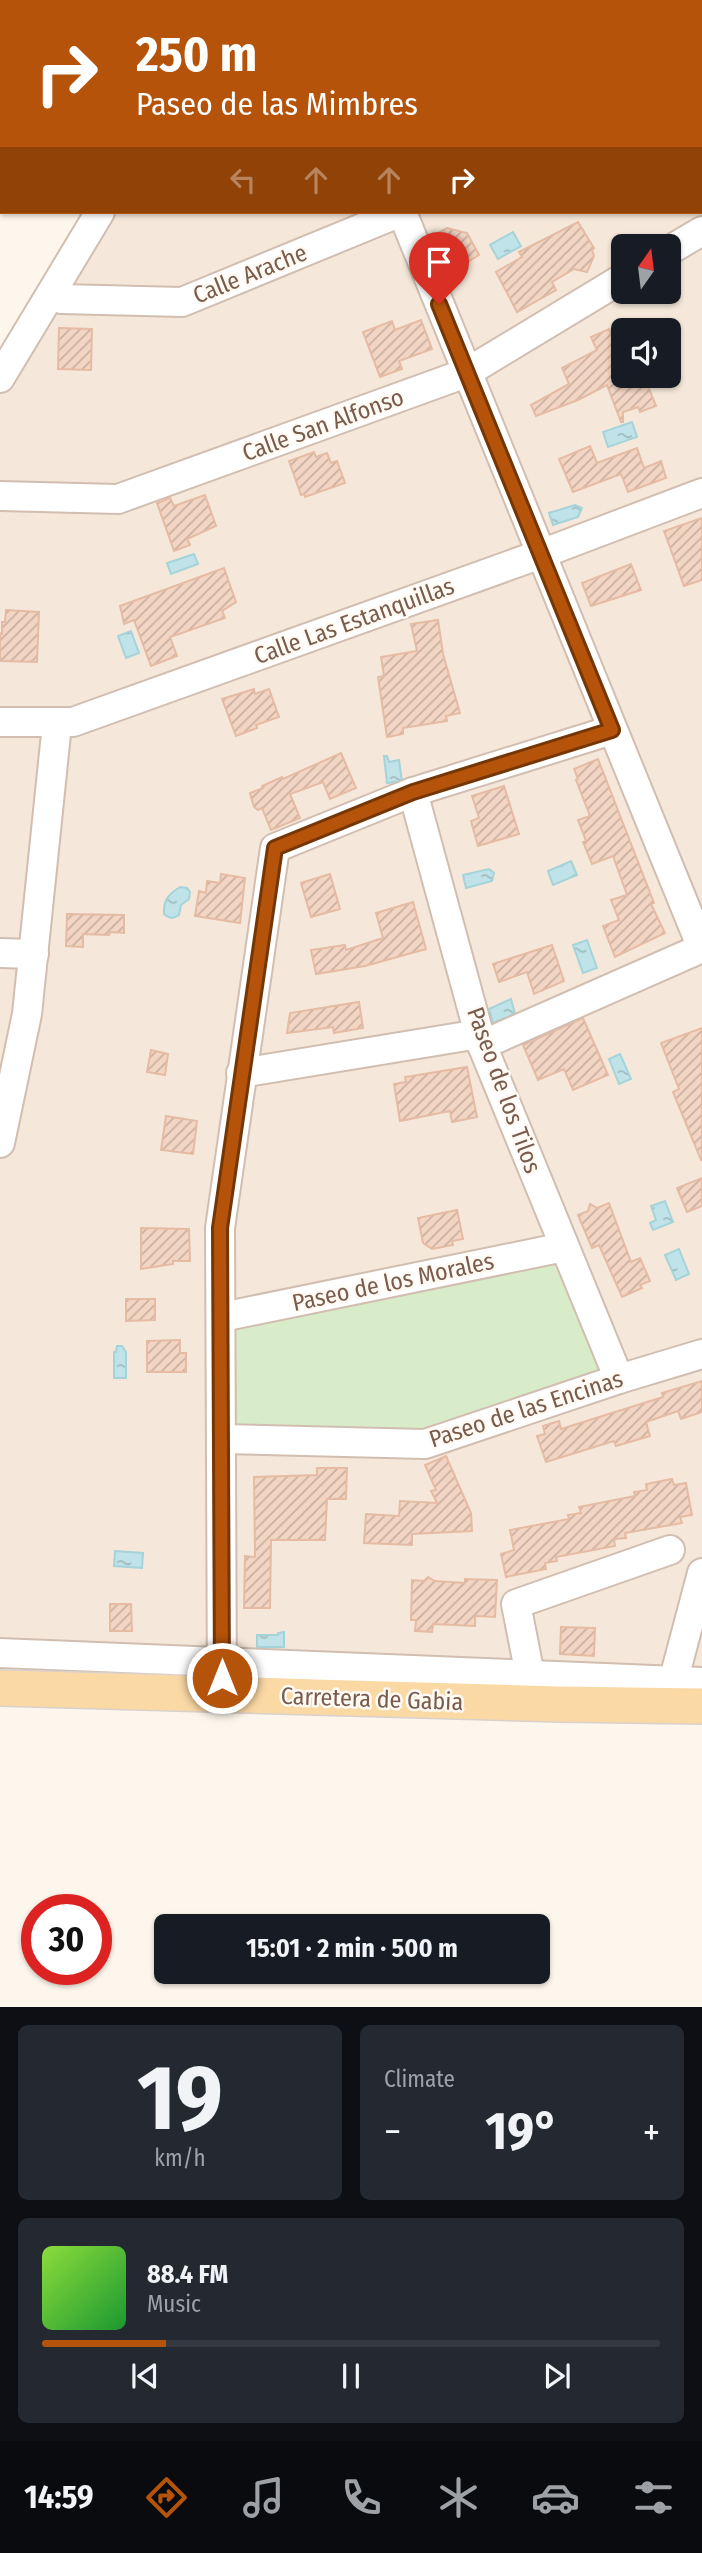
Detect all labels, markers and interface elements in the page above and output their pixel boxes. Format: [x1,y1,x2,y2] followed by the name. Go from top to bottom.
[136,25,257,84] text: 250 m
[21,28,112,119] icon: right
[136,85,418,123] text: Paseo de las Mimbres
[224,161,262,199] icon: left
[297,161,335,199] icon: ahead
[370,161,408,199] icon: ahead
[443,161,481,199] icon: right
[409,232,469,304] pin
[611,234,681,304] north arrow
[611,234,681,388] map controls
[189,238,311,310] street label: Calle Arache
[420,243,458,281] icon: arrive
[611,318,681,388] button: sound
[238,383,408,467] street label: Calle San Alfonso
[250,572,458,670] street label: Calle Las Estanquillas
[461,1003,547,1177] street label: Paseo de los Tilos
[290,1247,496,1317] street label: Paseo de los Morales
[426,1365,626,1453] street label: Paseo de las Encinas
[185,1641,259,1715] position arrow
[280,1682,464,1716] street label: Carretera de Gabia
[21,1894,112,1985] speed limit sign: 30
[246,1933,458,1964] text: 15:01 · 2 min · 500 m
[137,2044,223,2153] text: 19
[384,2065,455,2093] text: Climate
[485,2100,559,2163] text: 19°
[384,2109,401,2155] text: −
[643,2109,660,2155] text: +
[154,2144,206,2172] text: km/h
[147,2259,228,2290] text: 88.4 FM
[147,2290,201,2318] text: Music
[126,2357,164,2395] icon: previous
[332,2357,370,2395] icon: pause
[538,2357,576,2395] icon: next
[142,2473,191,2522] icon: directions
[239,2473,288,2522] icon: music
[337,2473,386,2522] icon: phone
[434,2473,483,2522] icon: climate
[531,2473,580,2522] icon: car
[629,2473,678,2522] icon: filters
[24,2478,94,2516] text: 14:59

